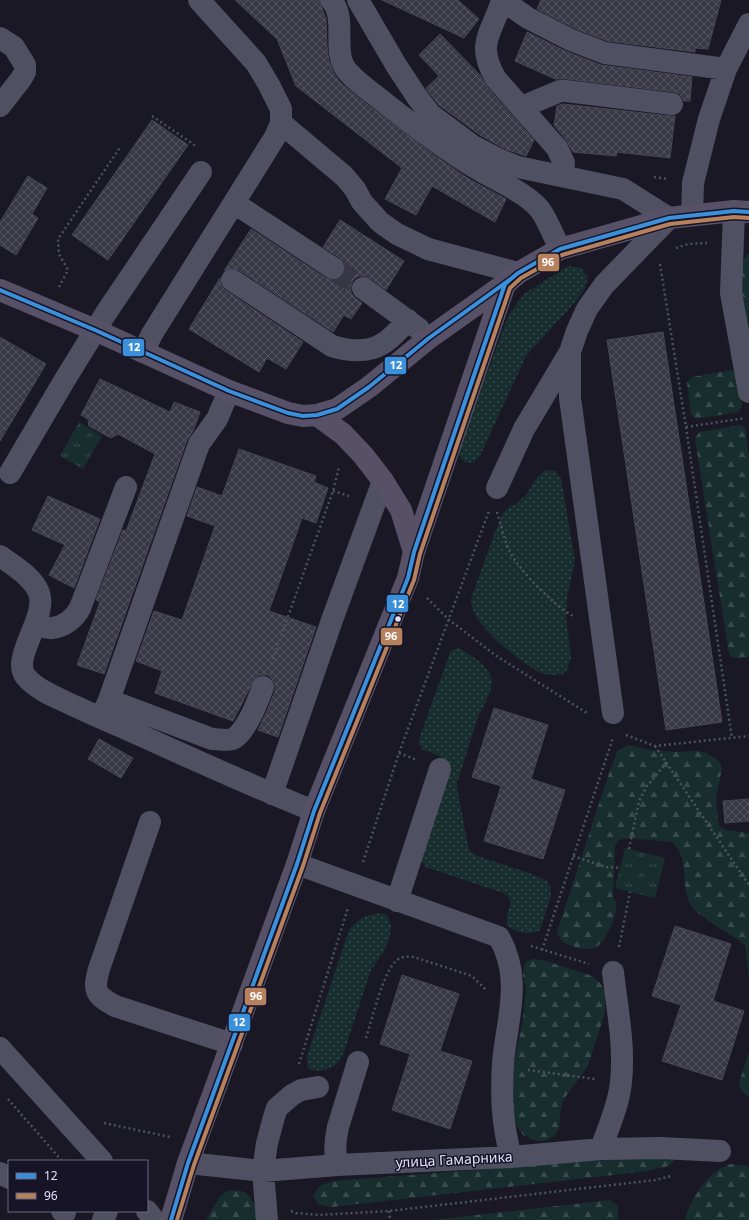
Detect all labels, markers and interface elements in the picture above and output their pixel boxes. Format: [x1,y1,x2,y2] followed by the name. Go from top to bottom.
[537,253,560,272] line badge: 96
[542,254,554,269] text: 96
[122,338,145,357] line badge: 12
[128,339,140,354] text: 12
[384,356,407,375] line badge: 12
[390,357,402,372] text: 12
[386,594,409,613] line badge: 12
[392,596,404,611] text: 12
[393,614,403,624] unlabelled marker
[380,627,403,646] line badge: 96
[385,628,397,643] text: 96
[244,987,267,1006] line badge: 96
[250,988,262,1003] text: 96
[228,1013,251,1032] line badge: 12
[233,1014,245,1029] text: 12
[395,1146,513,1172] street label: улица Гамарника
[8,1160,148,1212] legend
[44,1167,58,1184] text: 12
[44,1187,58,1204] text: 96

